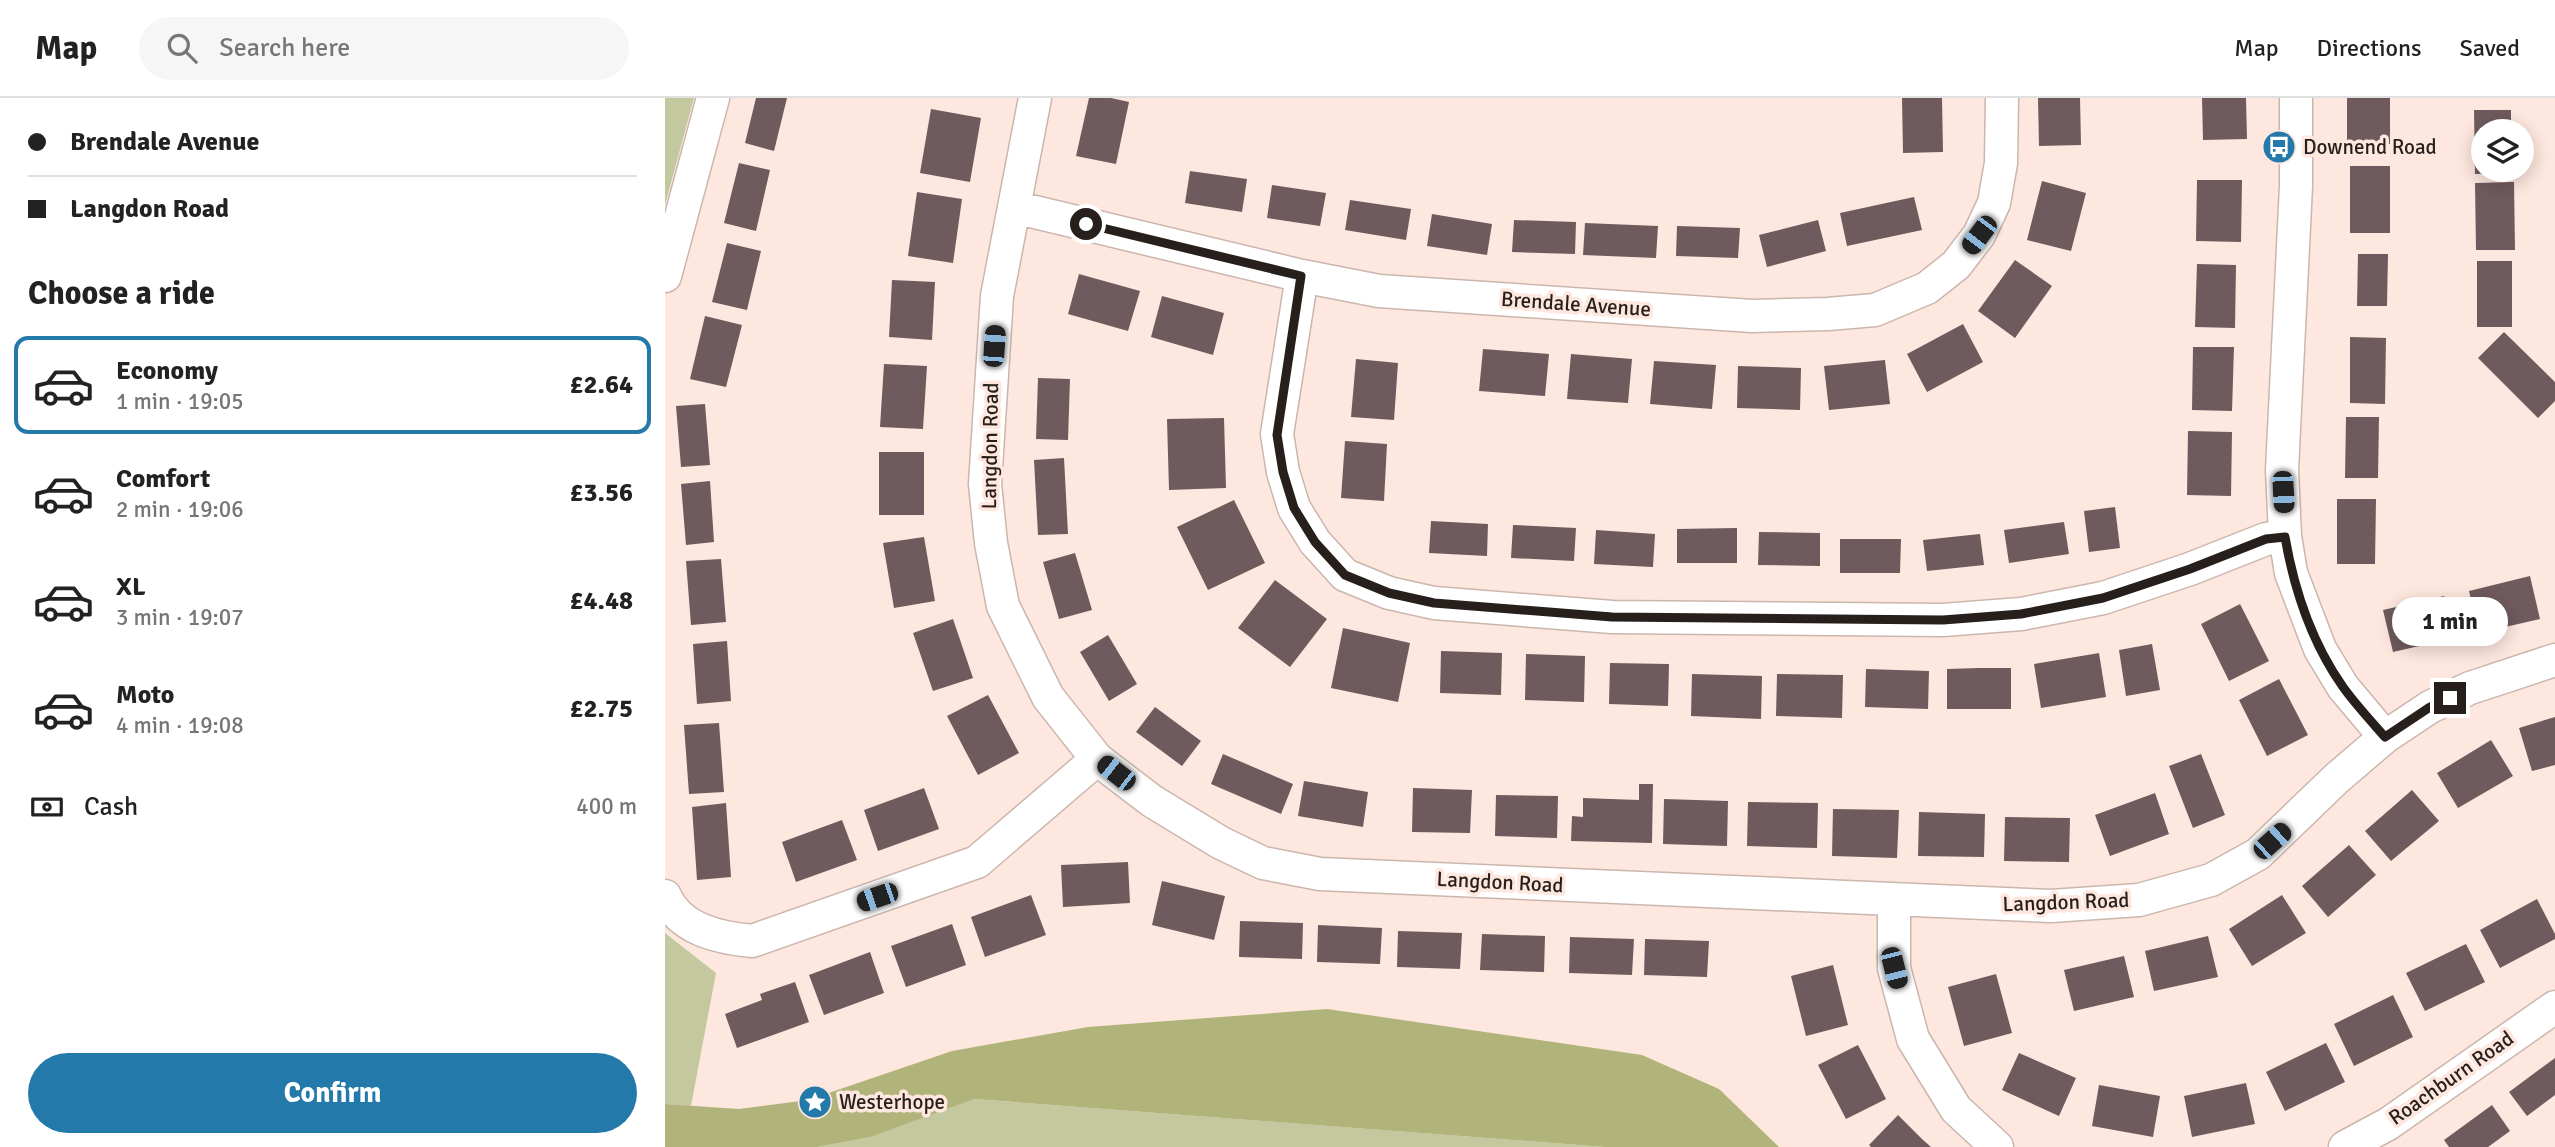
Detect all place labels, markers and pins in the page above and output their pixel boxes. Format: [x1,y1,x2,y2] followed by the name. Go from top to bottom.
[2260,128,2298,166] bus stop icon: Downend Road
[2303,134,2437,160] place label: Downend Road
[796,1083,834,1121] place icon: Westerhope
[839,1089,945,1115] place label: Westerhope

